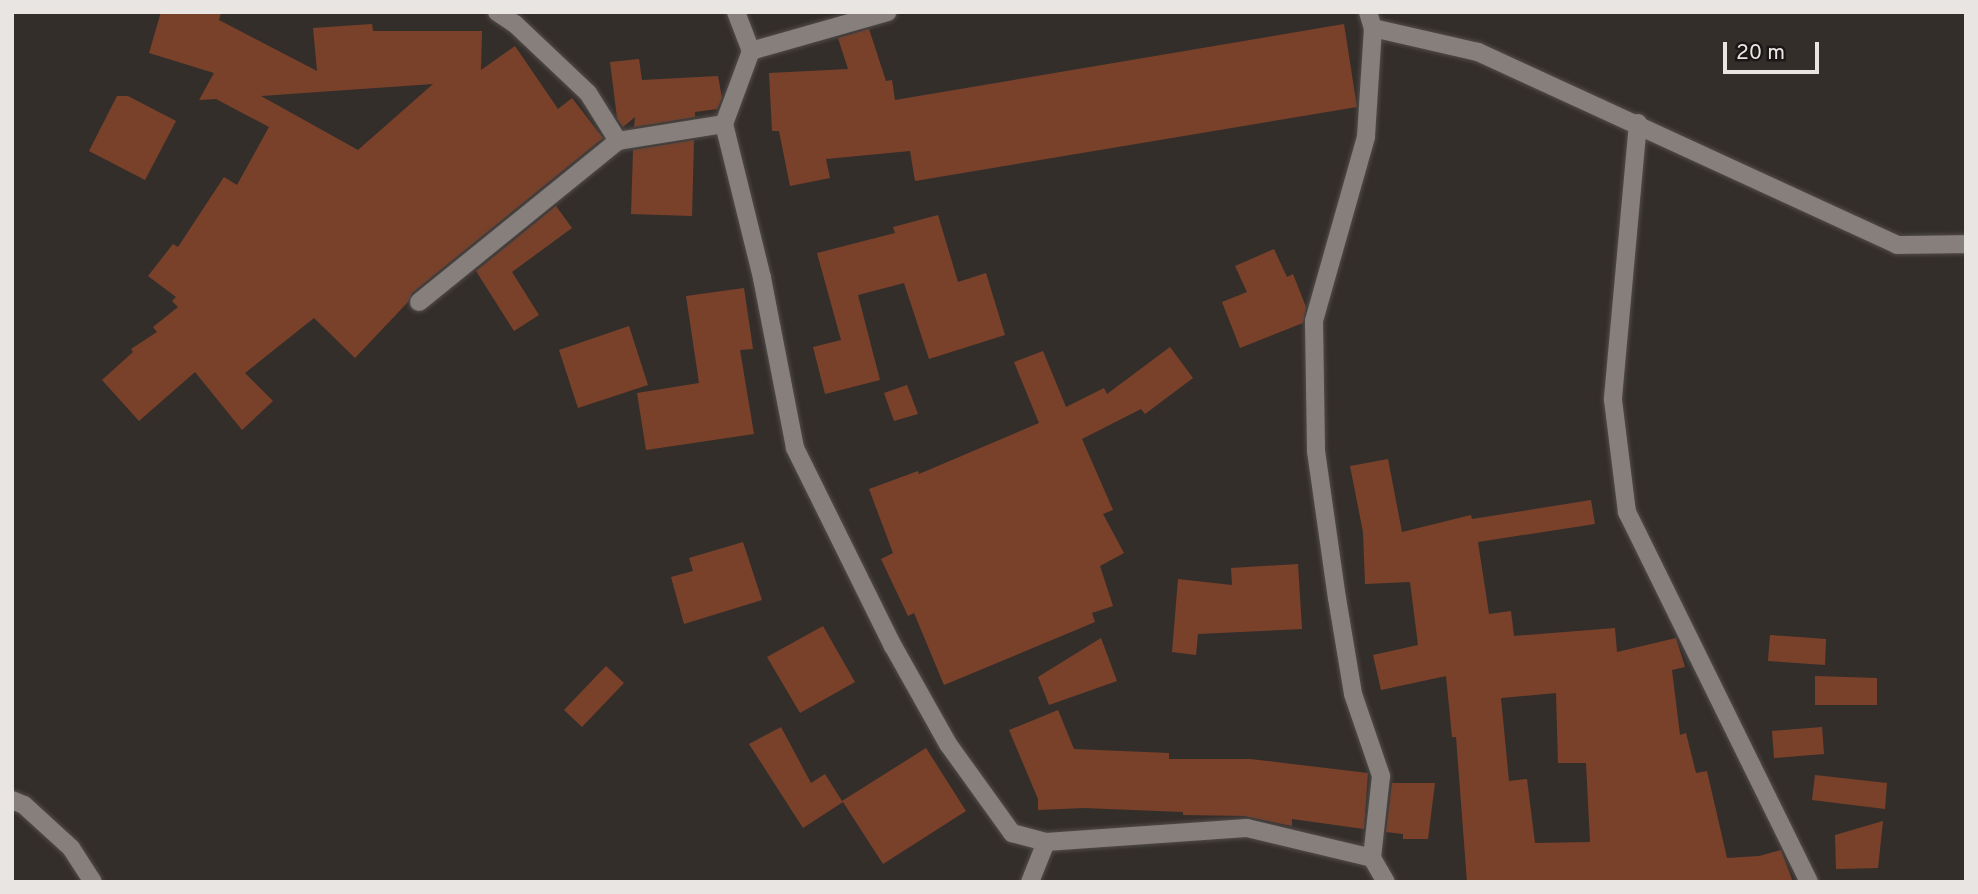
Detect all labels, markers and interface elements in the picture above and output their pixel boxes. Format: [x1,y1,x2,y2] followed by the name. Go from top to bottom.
[1726,28,1822,72] scale bar
[1736,40,1785,67] text: 20 m

